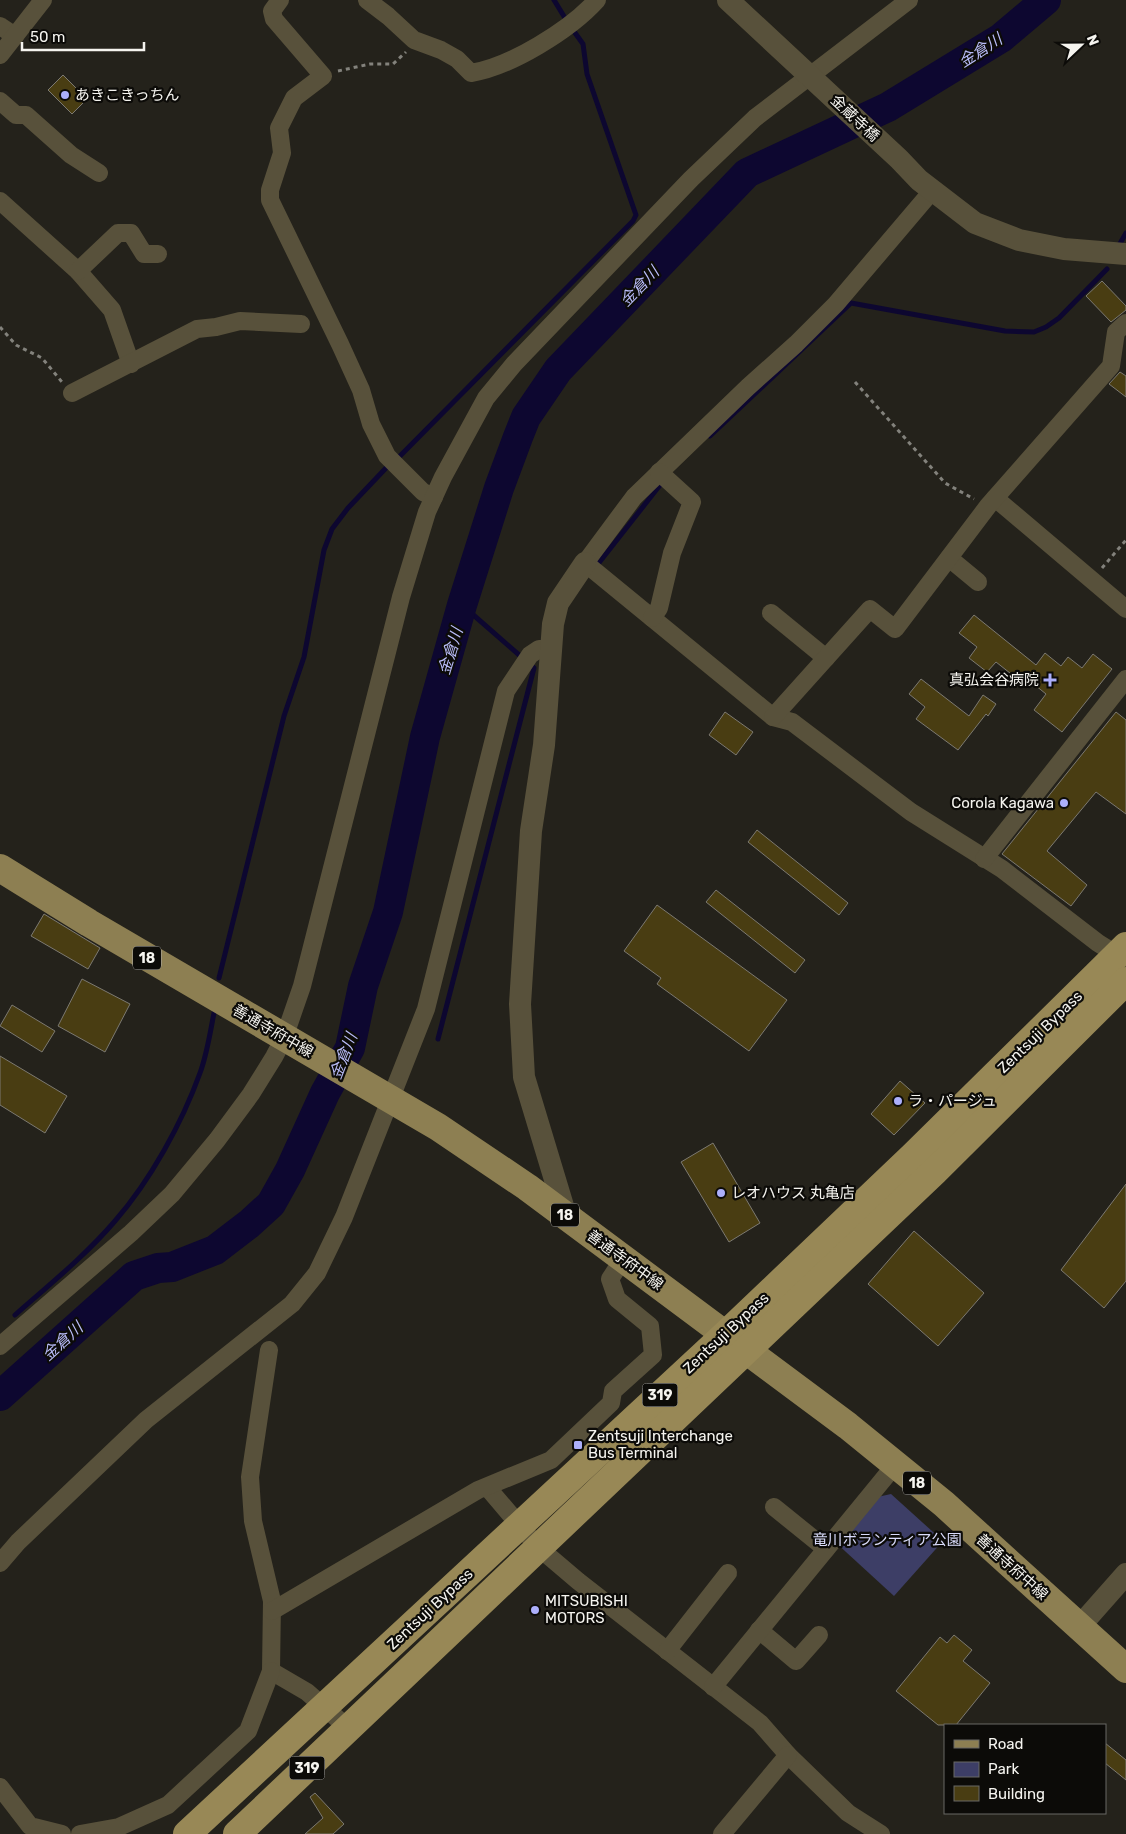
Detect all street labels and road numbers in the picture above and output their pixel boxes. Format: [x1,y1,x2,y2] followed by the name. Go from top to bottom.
[827,91,883,145] street label: 金蔵寺橋
[133,946,161,970] road number: 18
[994,987,1086,1077] street label: Zentsuji Bypass
[230,1001,316,1061] street label: 善通寺府中線
[551,1204,579,1226] road number: 18
[583,1226,667,1294] street label: 善通寺府中線
[679,1288,773,1377] street label: Zentsuji Bypass
[642,1384,678,1406] road number: 319
[903,1472,931,1495] road number: 18
[973,1530,1051,1604] street label: 善通寺府中線
[383,1564,477,1653] street label: Zentsuji Bypass
[290,1756,324,1780] road number: 319

